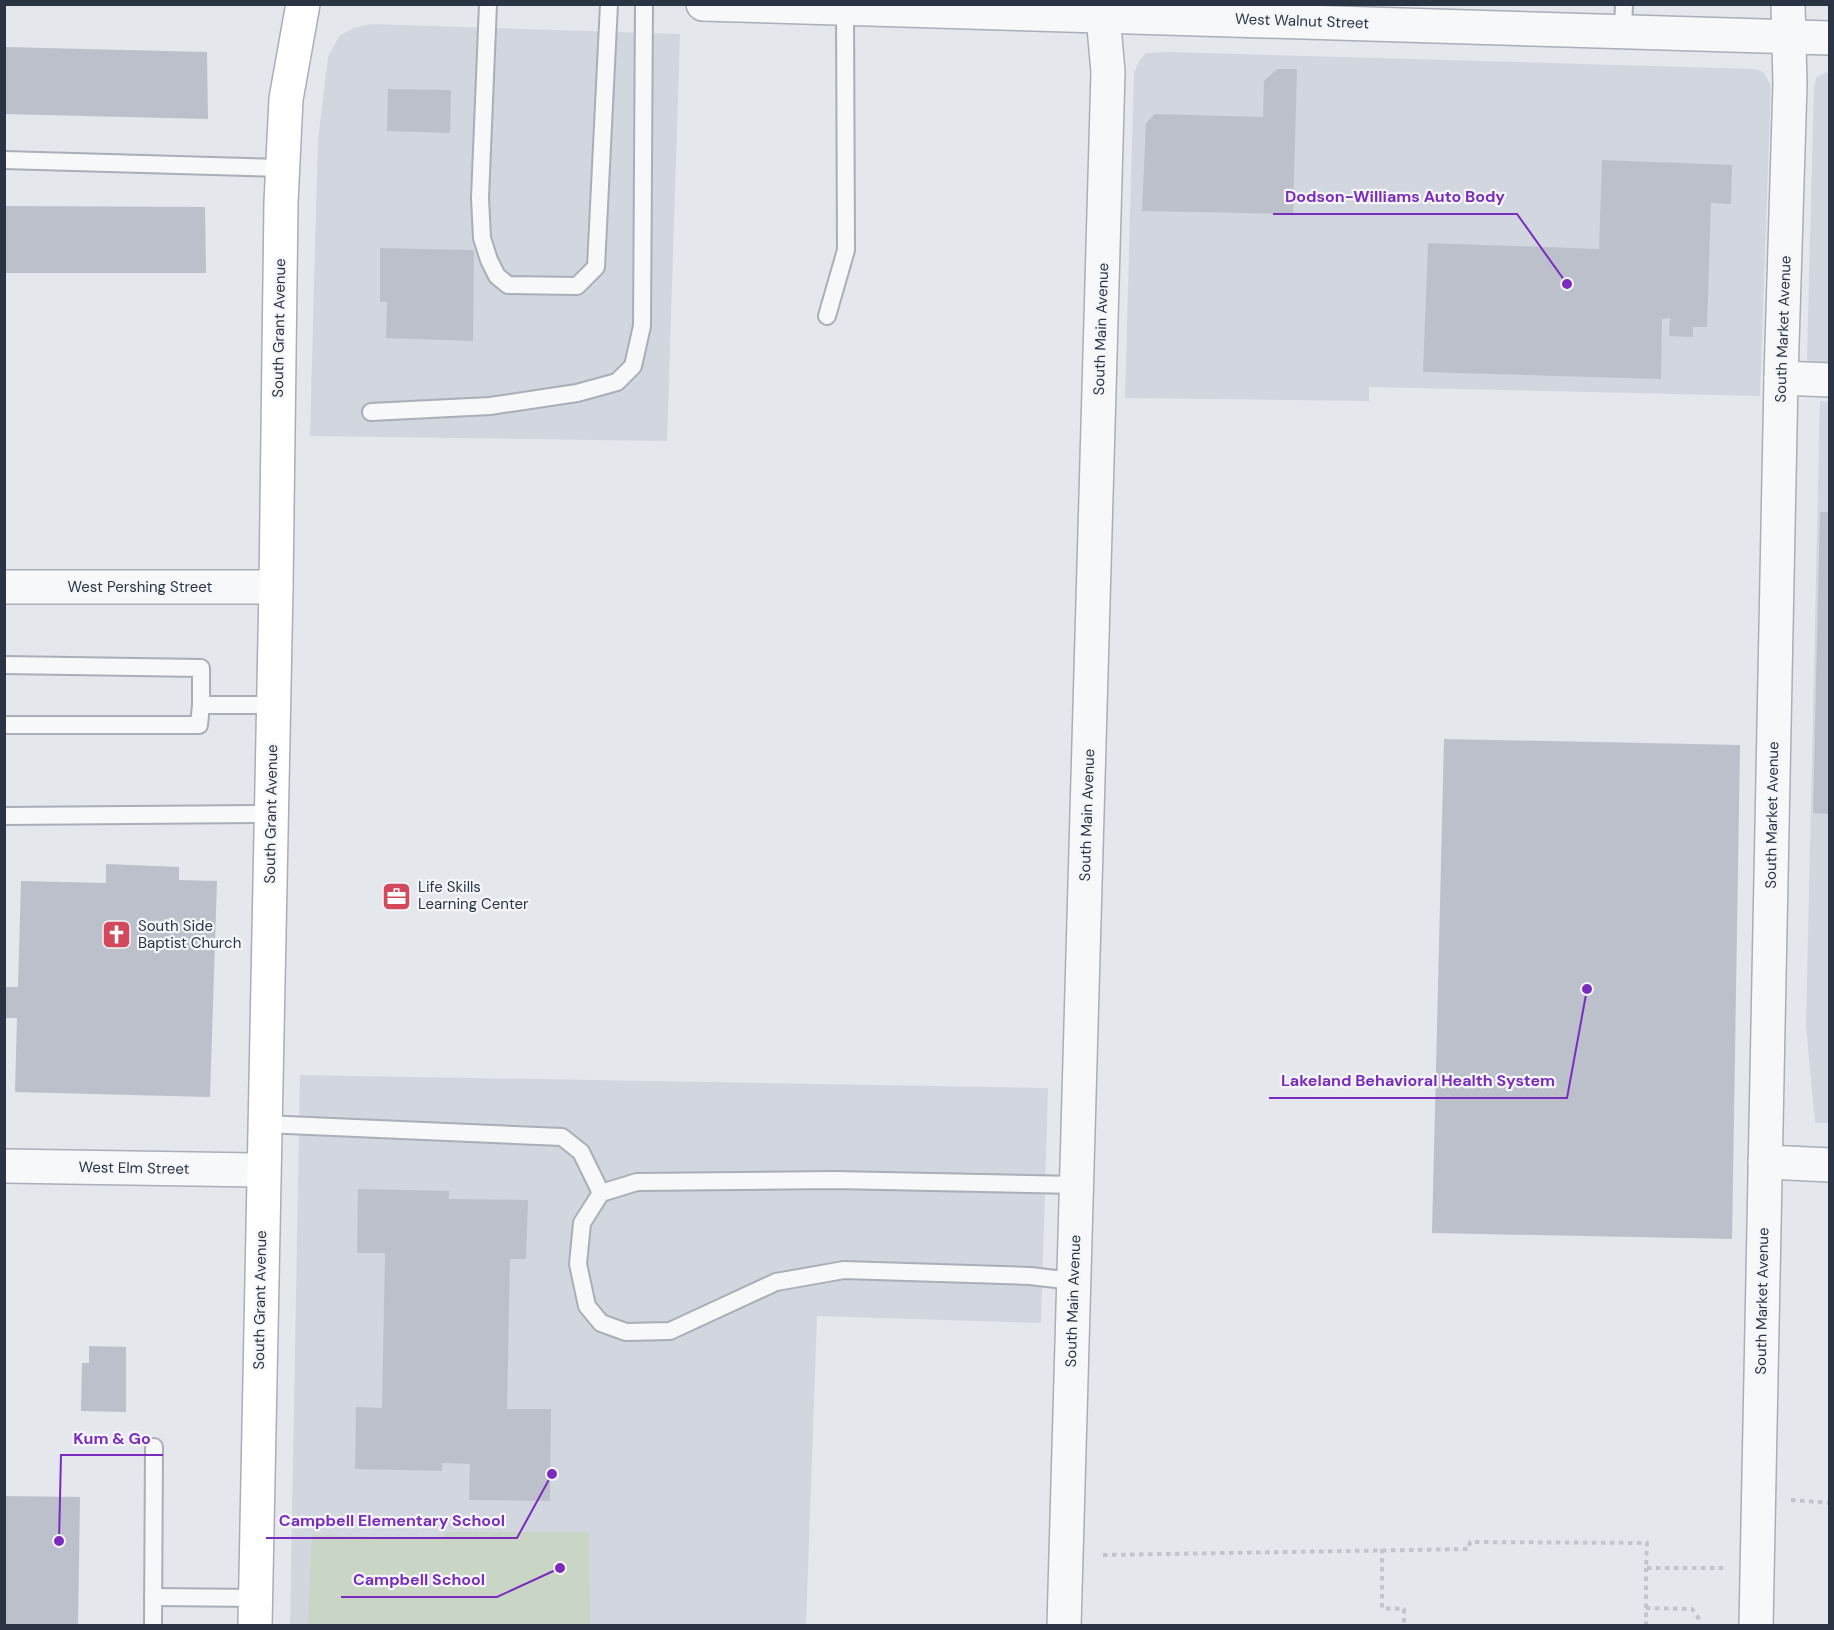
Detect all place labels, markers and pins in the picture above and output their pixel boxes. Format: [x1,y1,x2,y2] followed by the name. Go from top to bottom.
[1273,180,1517,214] callout: Dodson-Williams Auto Body
[418,877,529,914] place label: Life Skills Learning Center
[381,880,413,912] office icon: Life Skills Learning Center
[138,916,241,953] place label: South Side Baptist Church
[101,919,133,951] church icon: South Side Baptist Church
[1269,1064,1567,1098] callout: Lakeland Behavioral Health System
[61,1421,163,1455] callout: Kum & Go
[266,1504,517,1538] callout: Campbell Elementary School
[341,1563,497,1597] callout: Campbell School

